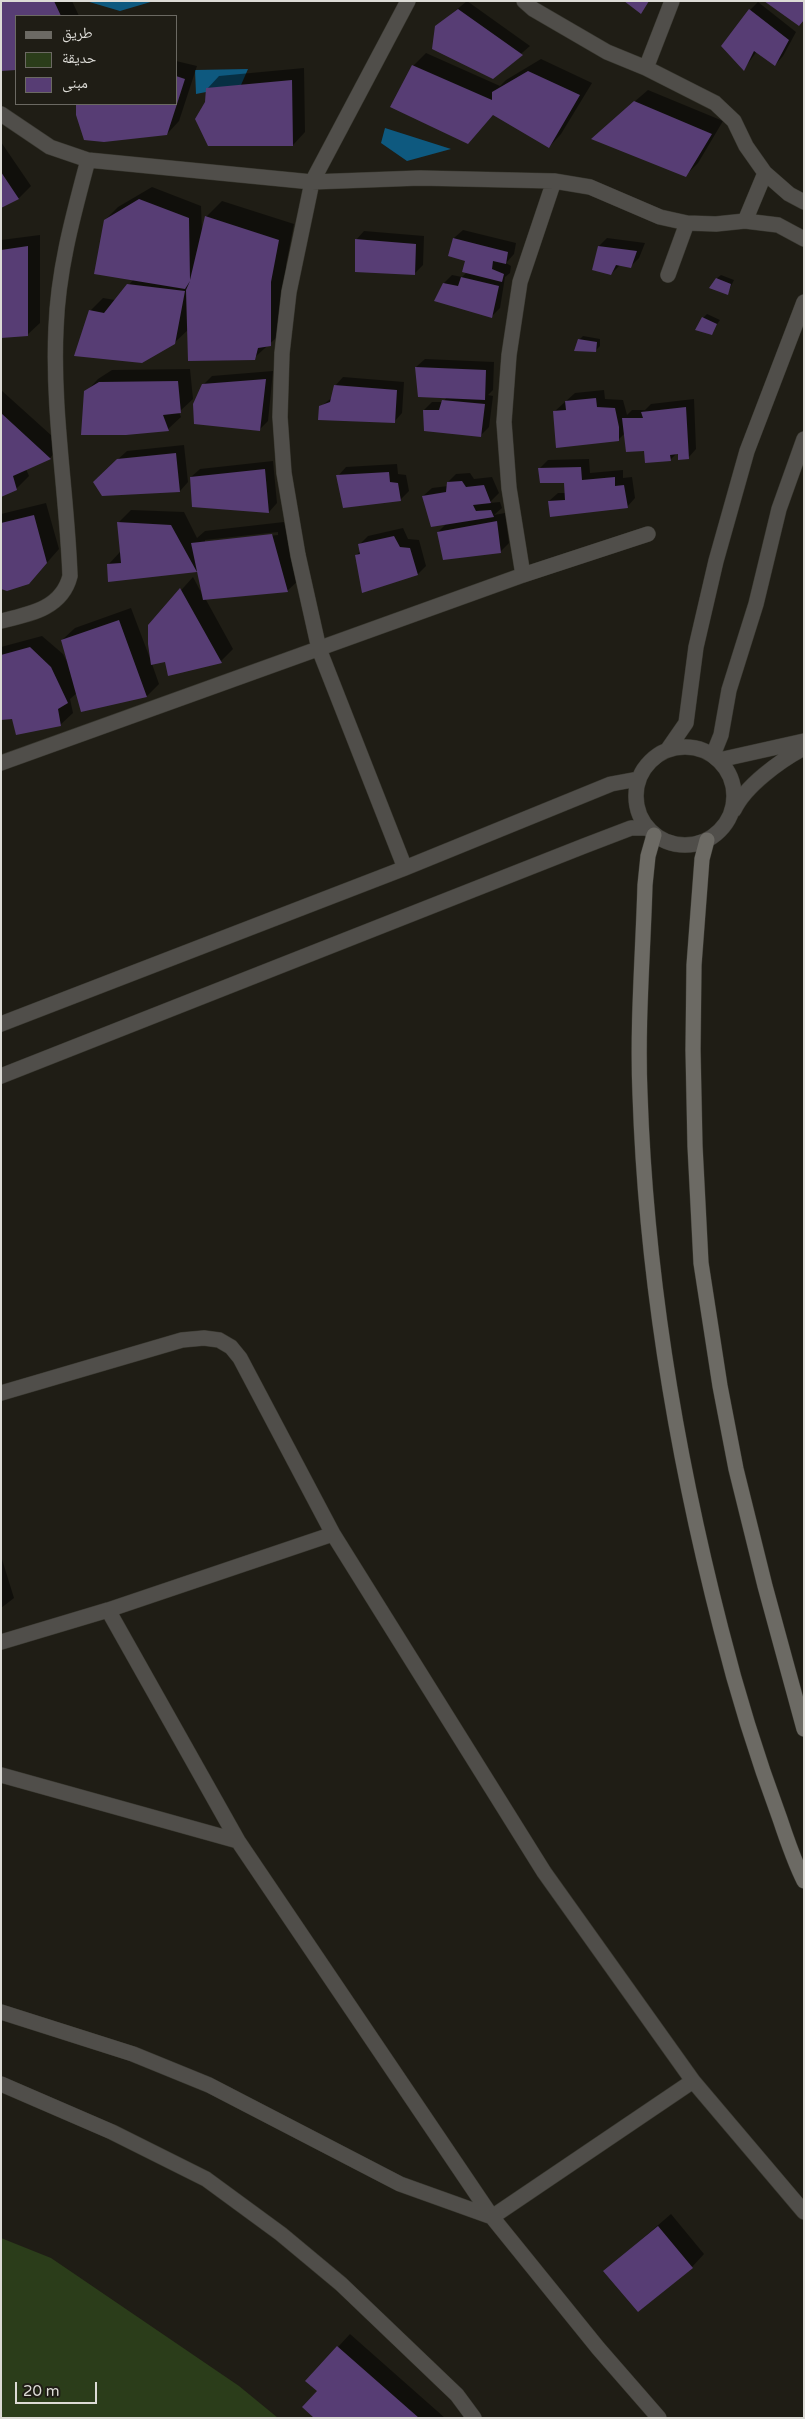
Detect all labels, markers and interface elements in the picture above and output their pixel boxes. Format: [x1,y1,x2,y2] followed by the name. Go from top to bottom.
[15,15,178,105] legend
[62,24,93,42] text: طريق
[62,49,96,67] text: حديقة
[62,74,88,92] text: مبنى
[18,2372,100,2404] scale bar
[23,2382,60,2400] text: 20 m

